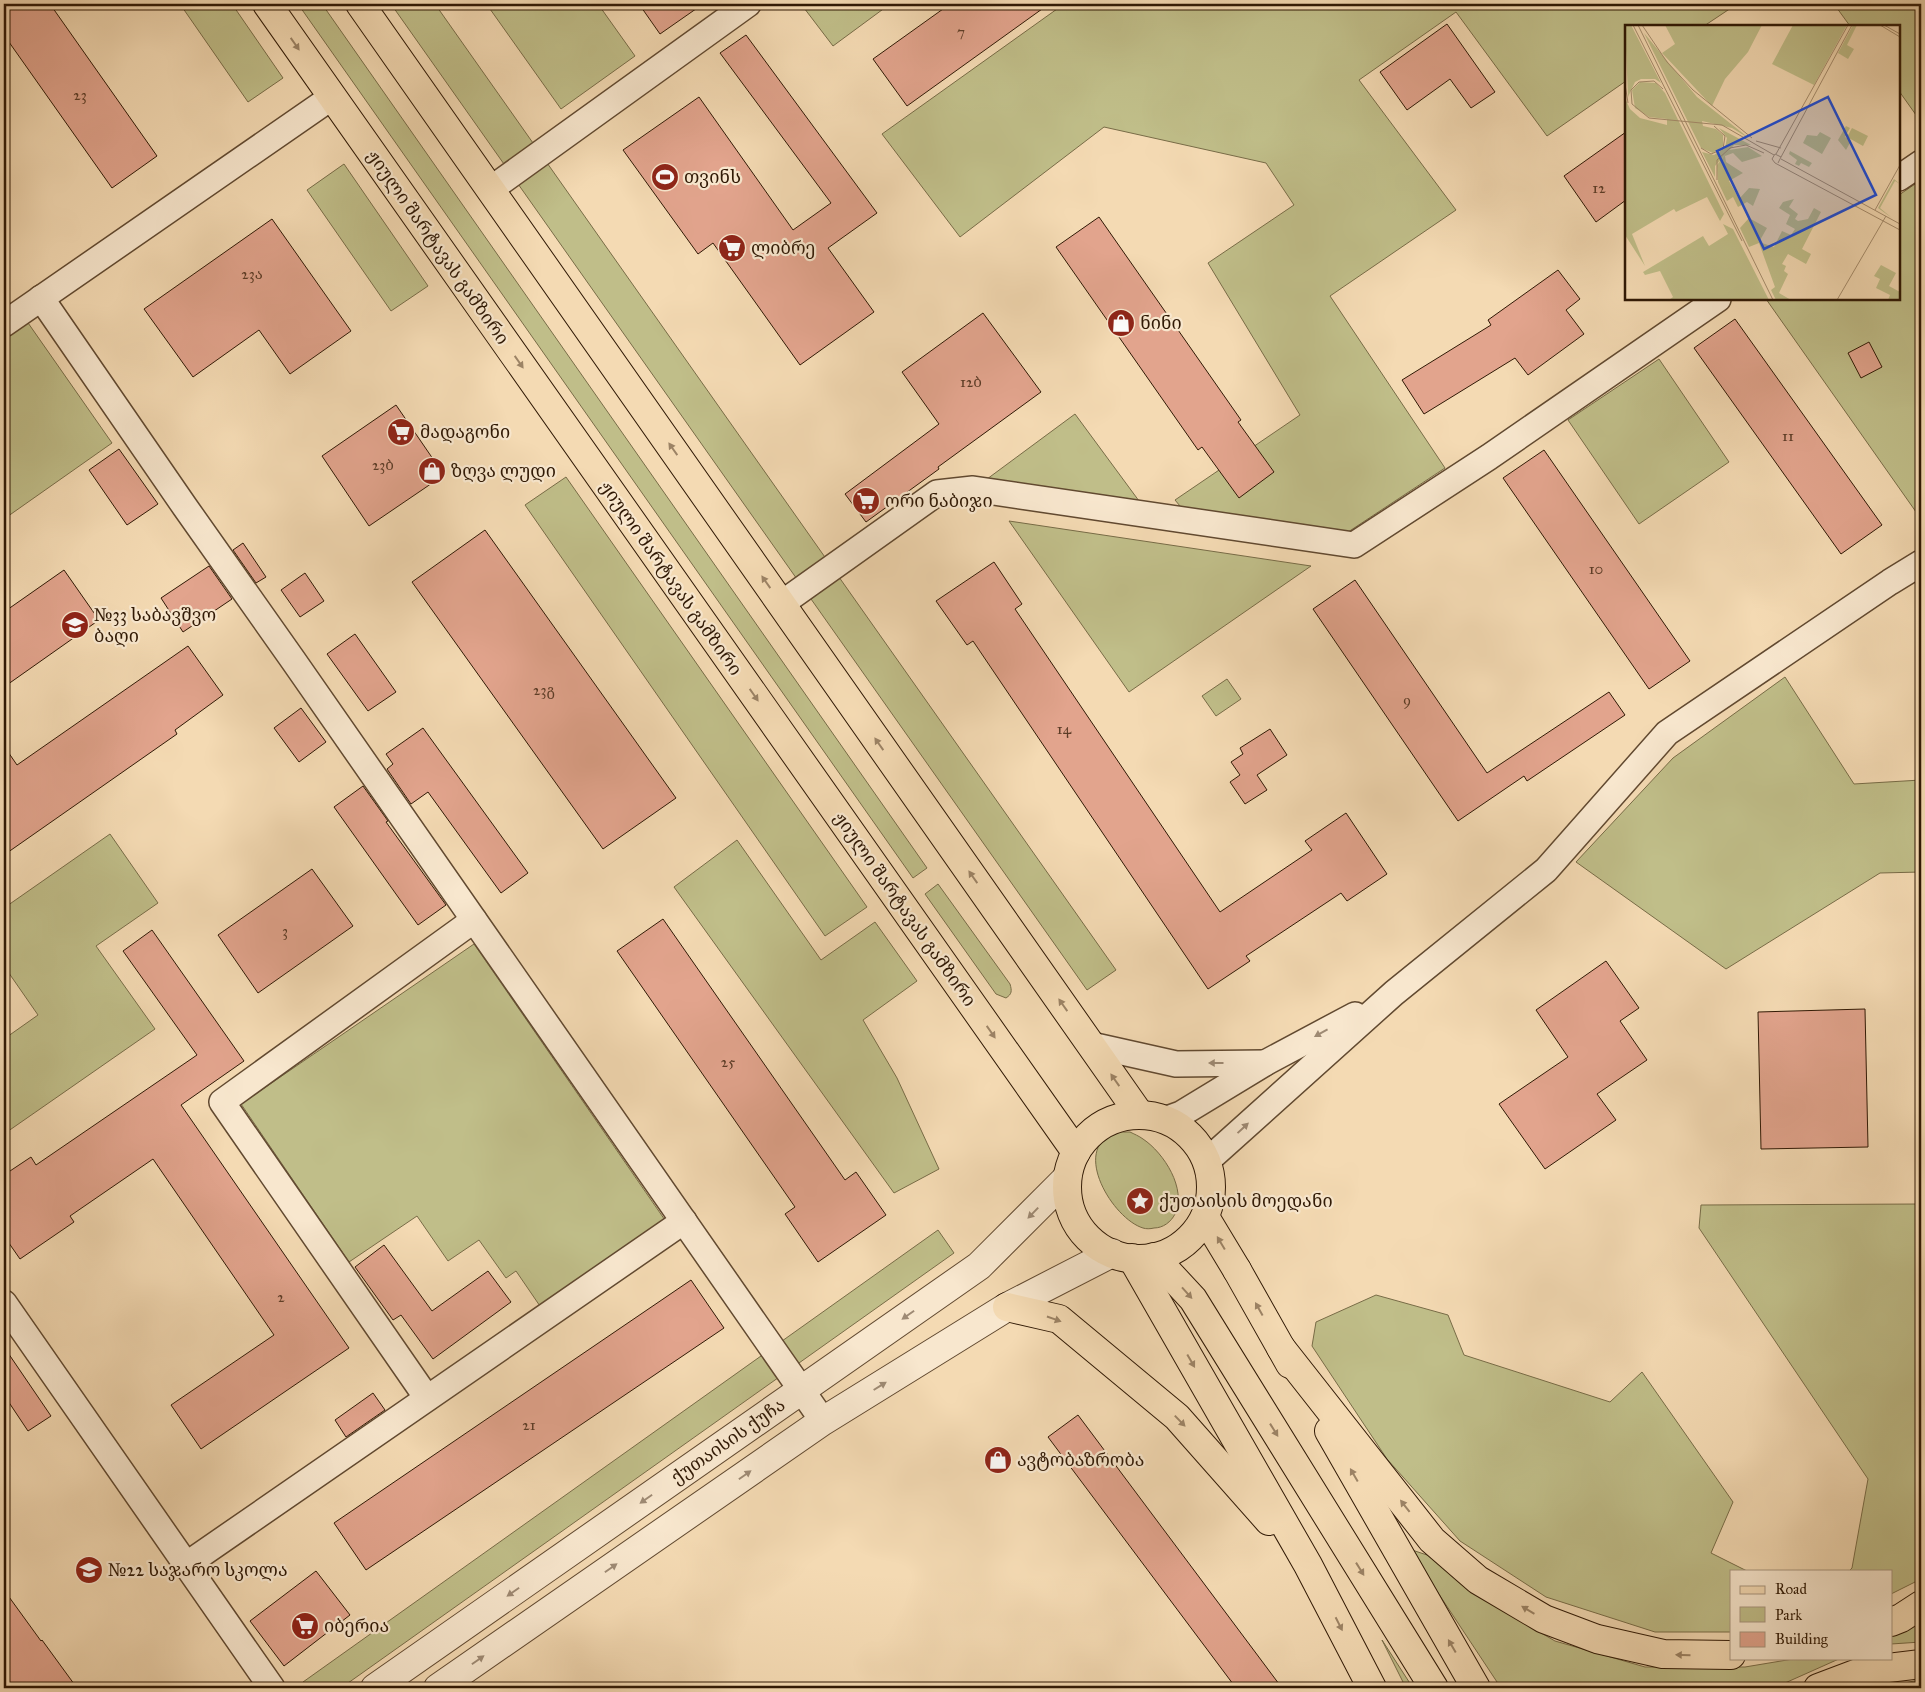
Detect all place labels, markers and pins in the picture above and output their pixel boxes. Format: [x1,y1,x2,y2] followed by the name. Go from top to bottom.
[650,162,680,192] sports icon: თვინს
[684,166,741,188] place label: თვინს
[717,233,747,263] supermarket icon: ლიბრე
[751,237,816,259] place label: ლიბრე
[1106,308,1136,338] shop icon: ნინი
[1140,312,1182,334] place label: ნინი
[386,417,416,447] supermarket icon: მადაგონი
[420,421,510,443] place label: მადაგონი
[417,456,447,486] shop icon: ზღვა ლუდი
[451,460,556,482] place label: ზღვა ლუდი
[851,486,881,516] supermarket icon: ორი ნაბიჯი
[885,490,993,512] place label: ორი ნაბიჯი
[94,604,216,647] place label: №33 საბავშვო ბაღი
[60,610,90,640] school or university icon: №33 საბავშვო ბაღი
[1125,1186,1155,1216] place icon: ქუთაისის მოედანი
[1159,1190,1333,1212] place label: ქუთაისის მოედანი
[983,1445,1013,1475] shop icon: ავტობაზრობა
[1017,1449,1144,1471] place label: ავტობაზრობა
[74,1555,104,1585] school or university icon: №22 საჯარო სკოლა
[108,1559,288,1581] place label: №22 საჯარო სკოლა
[290,1611,320,1641] supermarket icon: იბერია
[324,1615,389,1637] place label: იბერია

